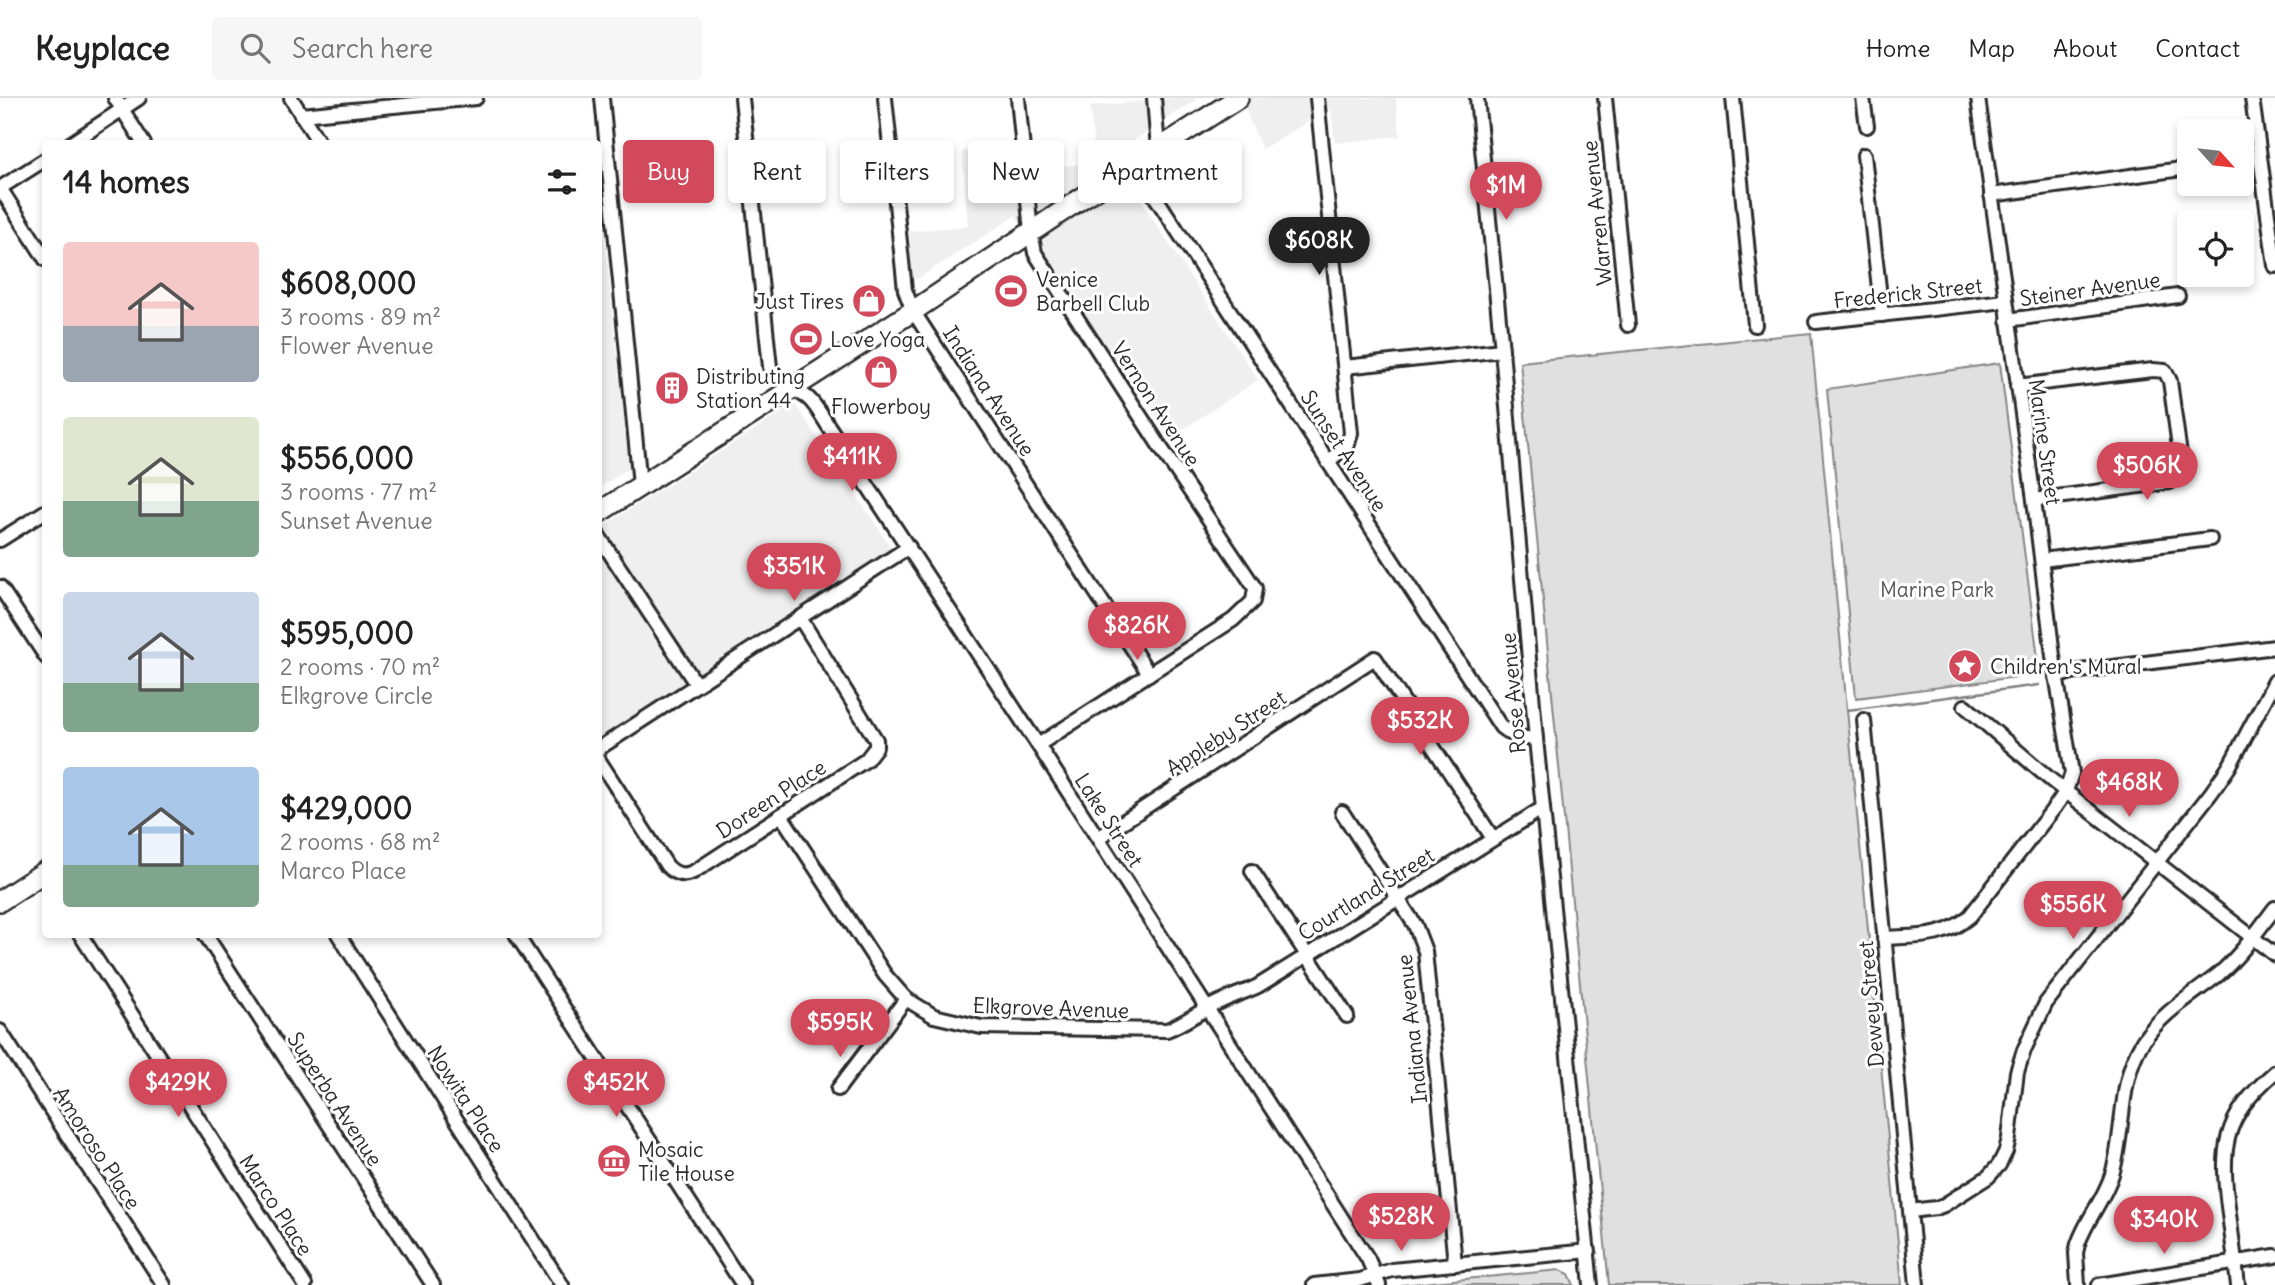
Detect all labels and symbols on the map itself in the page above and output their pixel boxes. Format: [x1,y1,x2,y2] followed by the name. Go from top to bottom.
[2177,119,2254,196] north arrow
[1576,139,1618,287] street label: Warren Avenue
[1472,162,1540,222] pin: $1M
[1270,218,1368,277] pin: $608K
[1036,266,1150,317] place label: Venice Barbell Club
[2018,266,2162,312] street label: Steiner Avenue
[992,272,1030,310] sports icon: Venice Barbell Club
[1832,272,1984,314] street label: Frederick Street
[850,282,888,320] shop icon: Just Tires
[755,288,844,315] place label: Just Tires
[787,320,825,358] sports icon: Love Yoga
[937,321,1041,461] street label: Indiana Avenue
[830,326,925,353] place label: Love Yoga
[1106,336,1206,472] street label: Vernon Avenue
[862,353,900,391] shop icon: Flowerboy
[696,363,805,414] place label: Distributing Station 44
[653,369,691,407] building icon: Distributing Station 44
[2023,377,2067,507] street label: Marine Street
[1295,385,1393,517] street label: Sunset Avenue
[831,393,931,420] place label: Flowerboy
[803,434,901,493] pin: $411K
[2098,442,2196,502] pin: $506K
[745,544,843,603] pin: $351K
[1880,576,1994,603] park label: Marine Park
[1088,602,1186,662] pin: $826K
[1494,631,1532,755] street label: Rose Avenue
[1946,647,1984,685] place icon: Children's Mural
[1990,653,2142,680] place label: Children's Mural
[1161,684,1291,782] street label: Appleby Street
[1371,698,1469,757] pin: $532K
[711,754,831,844] street label: Doreen Place
[2080,760,2178,819] pin: $468K
[1069,768,1149,872] street label: Lake Street
[1293,841,1439,947] street label: Courtland Street
[2024,882,2122,941] pin: $556K
[1852,940,1890,1068] street label: Dewey Street
[1391,953,1433,1105] street label: Indiana Avenue
[972,992,1130,1024] street label: Elkgrove Avenue
[791,1000,889,1059] pin: $595K
[282,1027,388,1171] street label: Superba Avenue
[421,1040,511,1158] street label: Nowita Place
[129,1060,227,1119] pin: $429K
[567,1060,665,1119] pin: $452K
[47,1081,147,1215] street label: Amoroso Place
[638,1136,735,1187] place label: Mosaic Tile House
[595,1142,633,1180] museum icon: Mosaic Tile House
[233,1149,319,1261] street label: Marco Place
[1352,1194,1450,1253] pin: $528K
[2115,1196,2213,1256] pin: $340K

